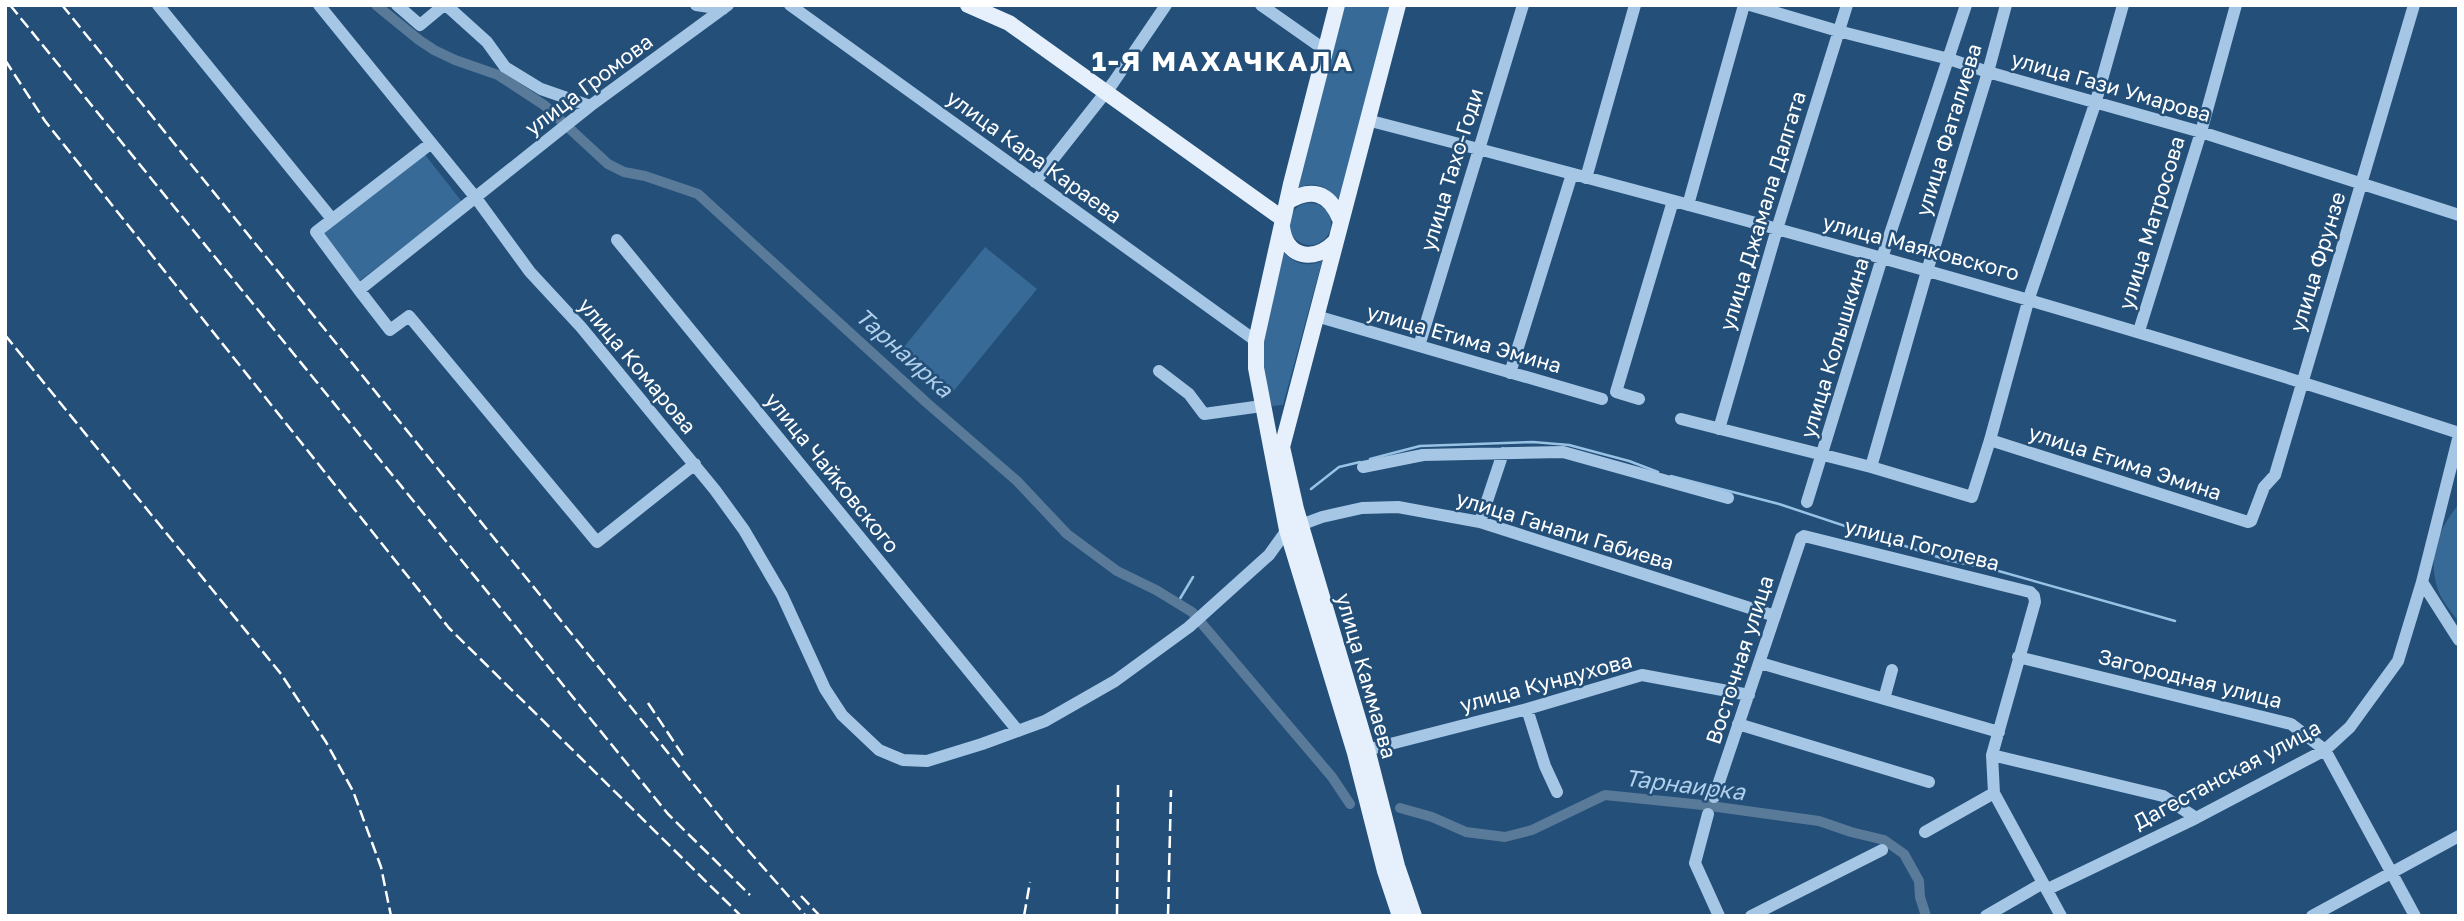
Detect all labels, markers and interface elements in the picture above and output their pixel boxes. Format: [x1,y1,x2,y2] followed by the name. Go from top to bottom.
[519,28,657,141] street label: улица Громова
[1909,40,1987,219] street label: улица Фаталиева
[1092,44,1354,77] district label: 1-Я МАХАЧКАЛА
[2008,45,2214,127] street label: улица Гази Умарова
[942,84,1127,228] street label: улица Кара Караева
[1414,85,1488,254] street label: улица Тахо-Годи
[1713,88,1811,334] street label: улица Джамала Далгата
[2112,133,2190,313] street label: улица Матросова
[2283,189,2351,335] street label: улица Фрунзе
[1820,208,2022,286] street label: улица Маяковского
[1794,254,1874,441] street label: улица Колышкина
[573,292,702,439] street label: улица Комарова
[1364,298,1565,378] street label: улица Етима Эмина
[851,302,960,404] water label: Тарнаирка
[760,387,906,558] street label: улица Чайковского
[2026,419,2225,506] street label: улица Етима Эмина
[1453,485,1677,576] street label: улица Ганапи Габиева
[1842,512,2002,576] street label: улица Гоголева
[1700,572,1779,747] street label: Восточная улица
[1331,590,1403,762] street label: улица Каммаева
[2096,643,2285,713] street label: Загородная улица
[1457,647,1635,718] street label: улица Кундухова
[2128,714,2325,835] street label: Дагестанская улица
[1624,763,1748,805] water label: Тарнаирка

